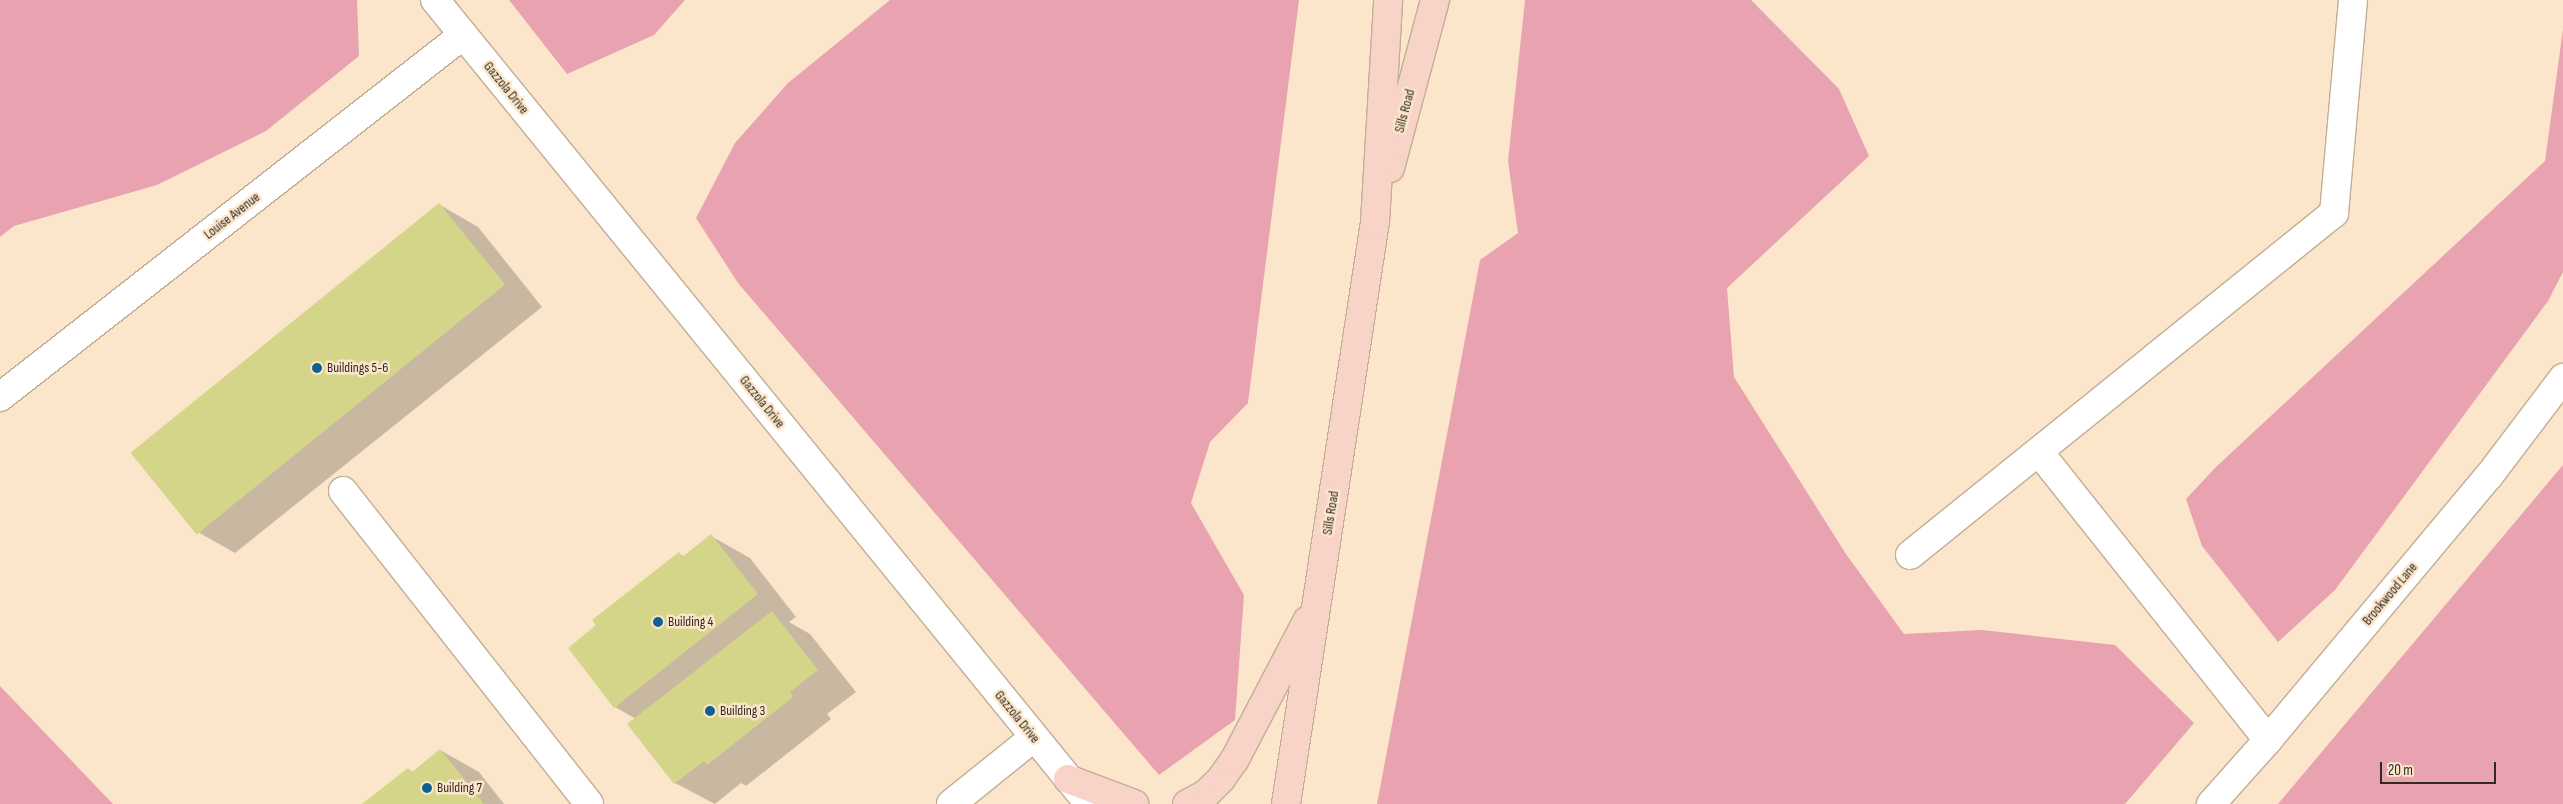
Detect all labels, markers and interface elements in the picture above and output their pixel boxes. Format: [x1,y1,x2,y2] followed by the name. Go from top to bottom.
[480,58,532,118] street label: Gazzola Drive
[1391,87,1419,135] street label: Sills Road
[201,189,263,243] street label: Louise Avenue
[327,360,388,376] place label: Buildings 5-6
[311,362,323,374] marker: Buildings 5-6
[736,372,788,432] street label: Gazzola Drive
[1319,490,1343,536] street label: Sills Road
[2359,559,2421,629] street label: Brookwood Lane
[668,614,713,630] place label: Building 4
[652,616,664,628] marker: Building 4
[991,687,1043,747] street label: Gazzola Drive
[720,703,765,719] place label: Building 3
[704,705,716,717] marker: Building 3
[2383,752,2499,784] scale bar
[2388,761,2413,780] text: 20 m
[437,780,482,796] place label: Building 7
[421,782,433,794] marker: Building 7

